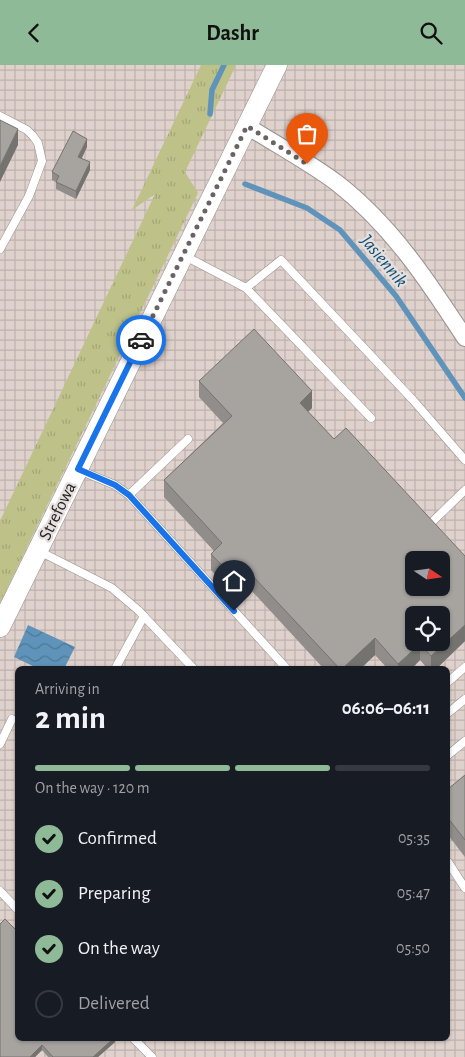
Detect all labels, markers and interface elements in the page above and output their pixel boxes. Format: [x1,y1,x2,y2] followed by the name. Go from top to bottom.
[20,19,48,47] icon: back
[417,19,445,47] icon: search
[206,22,259,44] text: Dashr
[286,113,328,164] pin
[293,120,321,148] icon: bag
[356,230,411,291] water label: Jasiennik
[116,315,166,365] courier
[127,326,155,354] icon: car
[36,480,80,543] street label: Strefowa
[405,551,450,596] north arrow
[405,551,450,651] map controls
[213,560,255,611] pin
[220,567,248,595] icon: home
[405,606,450,651] button: locate
[35,681,100,697] text: Arriving in
[342,699,430,718] text: 06:06–06:11
[35,702,106,734] text: 2 min
[35,780,150,796] text: On the way · 120 m
[35,825,63,853] icon: check
[78,829,157,848] text: Confirmed
[398,830,430,846] text: 05:35
[35,880,63,908] icon: check
[78,884,151,903] text: Preparing
[397,885,430,901] text: 05:47
[35,935,63,963] icon: check
[78,939,160,958] text: On the way
[396,940,430,956] text: 05:50
[78,994,150,1013] text: Delivered

